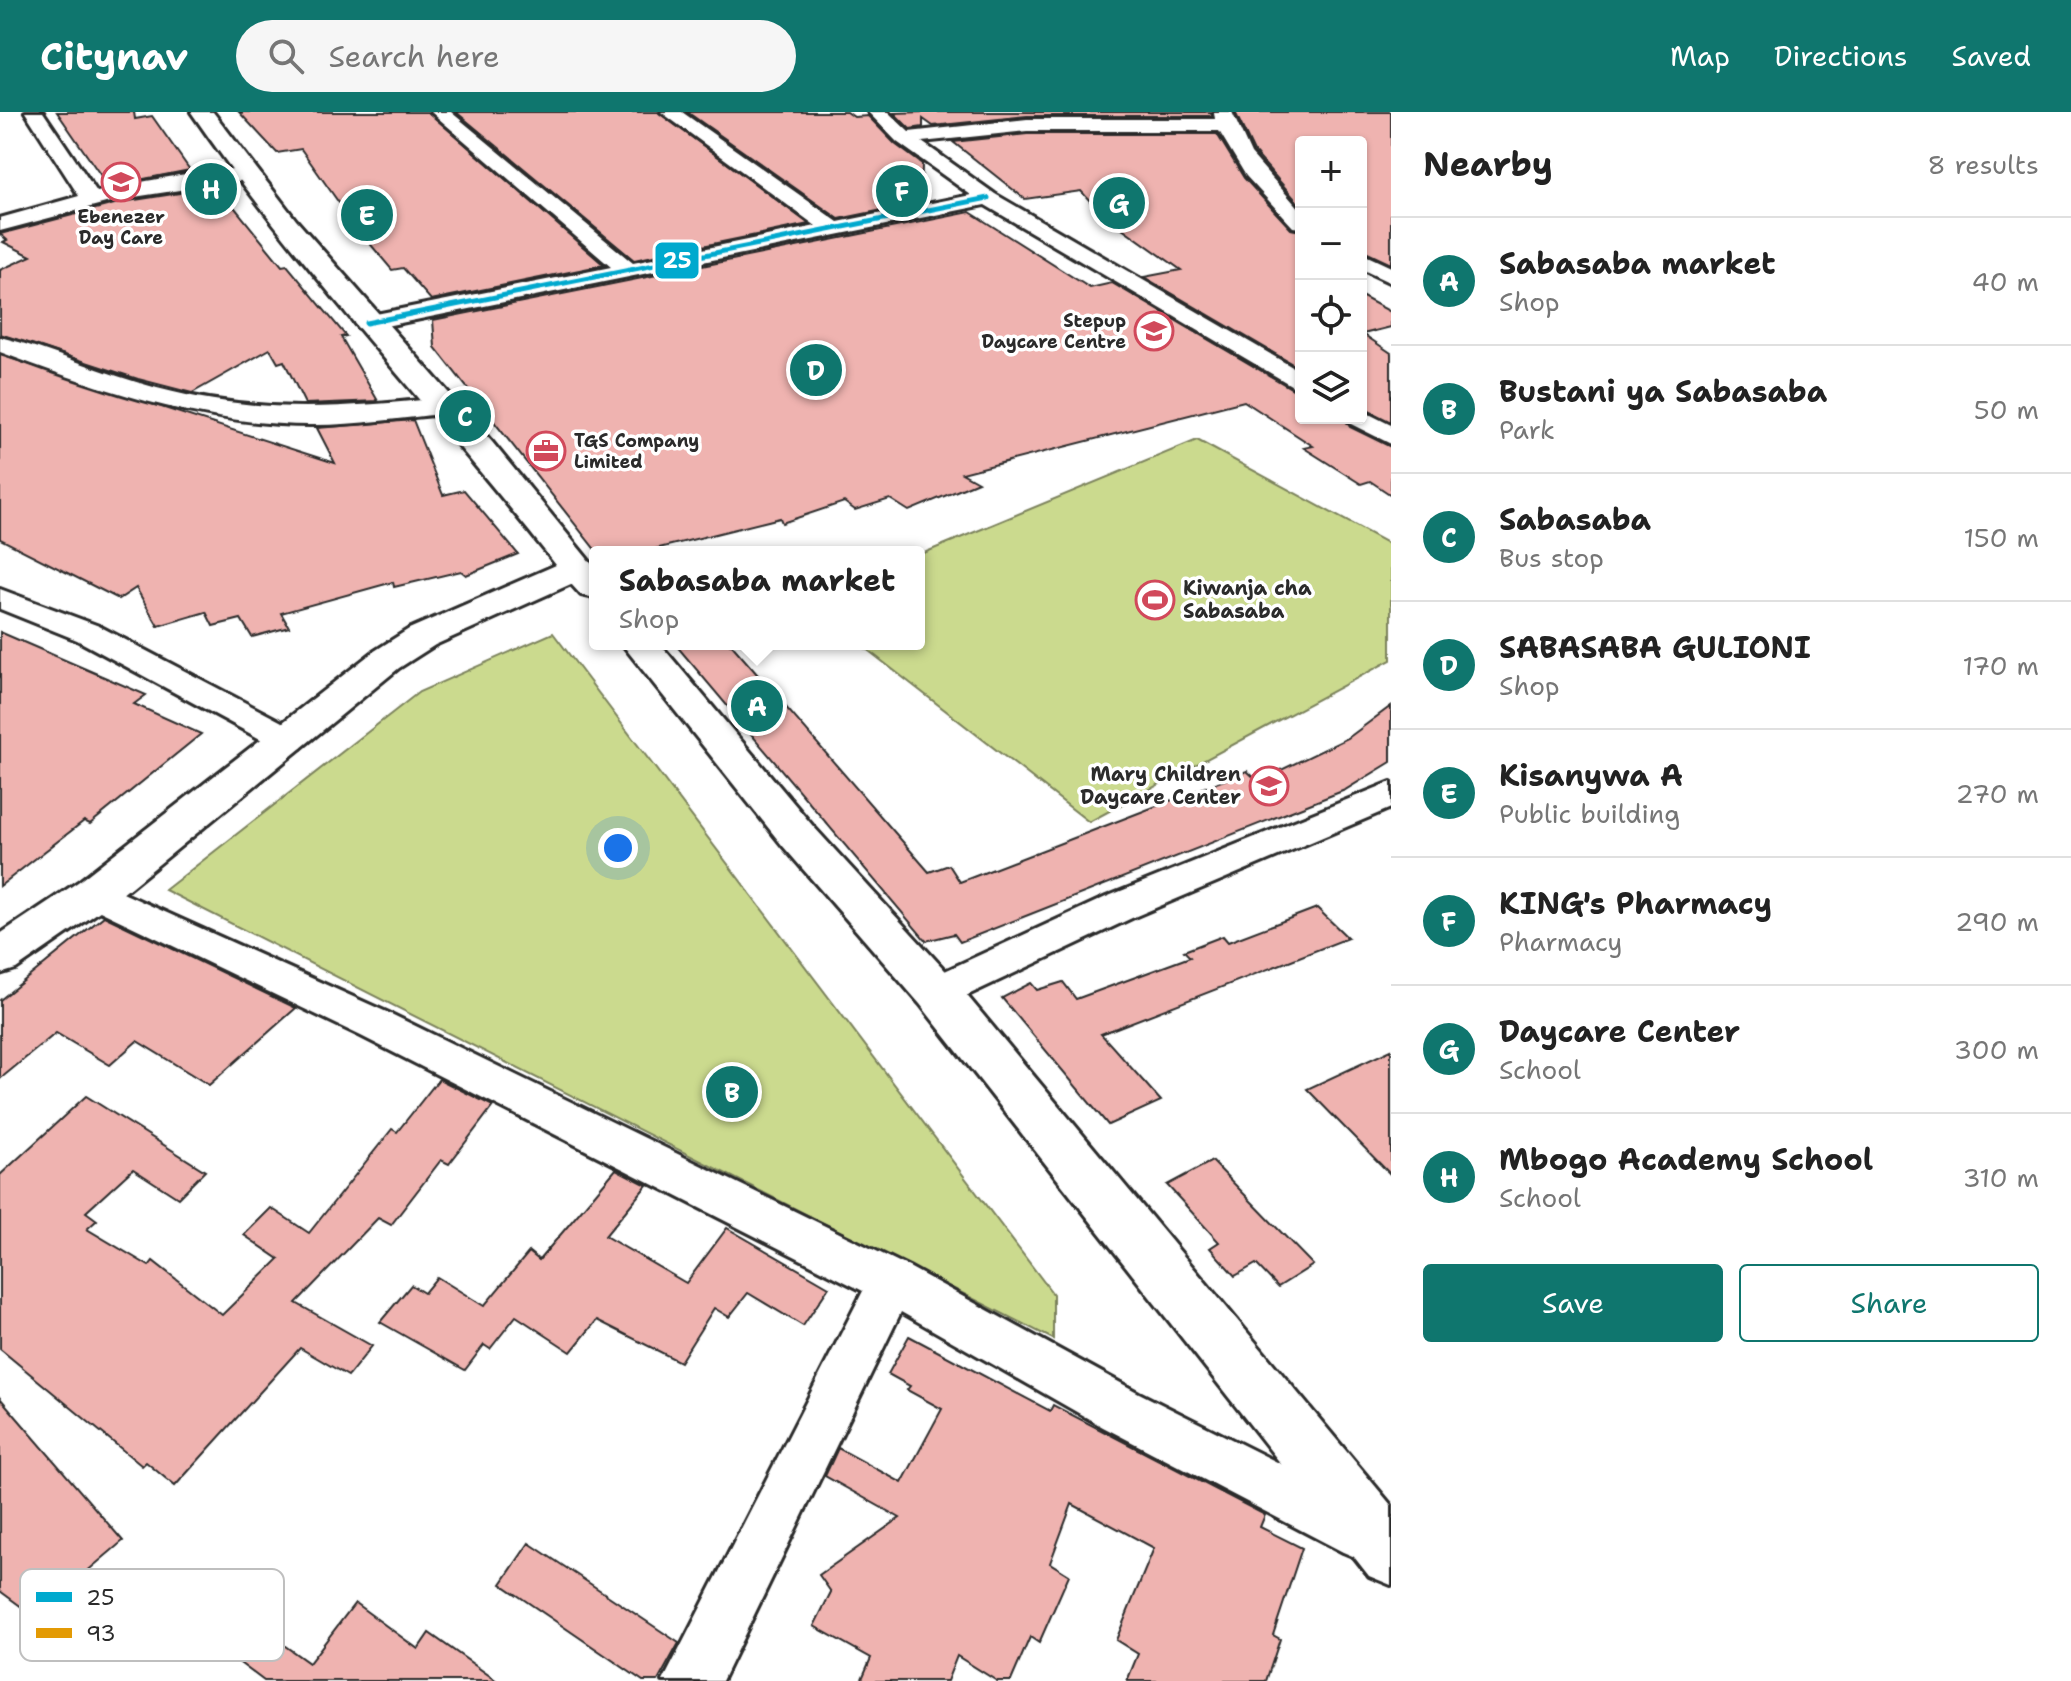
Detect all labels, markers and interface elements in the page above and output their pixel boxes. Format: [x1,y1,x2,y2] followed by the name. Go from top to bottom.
[236,20,796,92] search box
[40,31,188,82] text: Citynav
[264,34,308,78] icon: search
[328,36,500,77] text: Search here
[1670,37,1730,75] text: Map
[1774,37,1908,75] text: Directions
[1952,37,2031,75] text: Saved
[1295,136,1367,424] map controls
[1295,136,1367,208] button: +
[1423,141,1553,187] text: Nearby
[1927,147,2039,182] text: 8 results
[185,159,237,219] pin: H
[100,161,142,203] school or university icon: Ebenezer Day Care
[876,161,928,221] pin: F
[1093,173,1145,233] pin: G
[341,185,393,245] pin: E
[77,205,165,250] place label: Ebenezer Day Care
[1295,208,1367,280] button: −
[654,241,700,280] line badge: 25
[1499,243,1776,284] text: Sabasaba market
[662,246,692,275] text: 25
[1439,264,1459,299] text: A
[1972,264,2039,299] text: 40 m
[1295,280,1367,352] button: locate
[1499,284,1560,319] text: Shop
[981,309,1126,354] place label: Stepup Daycare Centre
[1133,310,1175,352] school or university icon: Stepup Daycare Centre
[790,340,842,400] pin: D
[1295,352,1367,424] button: layers
[1499,371,1827,412] text: Bustani ya Sabasaba
[439,386,491,446] pin: C
[1441,392,1457,427] text: B
[1974,392,2039,427] text: 50 m
[1499,412,1555,447] text: Park
[574,429,699,474] place label: TGS Company Limited
[525,430,567,472] office icon: TGS Company Limited
[1499,499,1651,540] text: Sabasaba
[1441,520,1457,555] text: C
[1963,520,2039,555] text: 150 m
[1499,540,1604,575] text: Bus stop
[589,546,925,650] popup
[619,560,895,601] text: Sabasaba market
[1183,575,1312,624] place label: Kiwanja cha Sabasaba
[1134,579,1176,621] sports icon: Kiwanja cha Sabasaba
[619,601,679,636] text: Shop
[1499,627,1811,668] text: SABASABA GULIONI
[1440,648,1458,683] text: D
[1962,648,2039,683] text: 170 m
[1499,668,1560,703] text: Shop
[731,676,783,736] pin: A
[1499,755,1683,796] text: Kisanywa A
[1080,761,1241,810] place label: Mary Children Daycare Center
[1248,765,1290,807] school or university icon: Mary Children Daycare Center
[1440,776,1458,811] text: E
[1956,776,2039,811] text: 270 m
[1499,796,1680,831] text: Public building
[598,828,638,868] your location
[1499,883,1772,924] text: KING's Pharmacy
[1441,904,1457,939] text: F
[1955,904,2039,939] text: 290 m
[1499,924,1623,959] text: Pharmacy
[1499,1011,1740,1052] text: Daycare Center
[1439,1032,1459,1067] text: G
[1954,1032,2039,1067] text: 300 m
[1499,1052,1581,1087] text: School
[706,1062,758,1122] pin: B
[1499,1139,1873,1180] text: Mbogo Academy School
[1440,1160,1458,1195] text: H
[1963,1160,2039,1195] text: 310 m
[1499,1180,1581,1215] text: School
[1423,1264,1723,1342] button: Save
[1739,1264,2039,1342] button: Share
[20,1569,284,1661] legend
[86,1583,114,1612] text: 25
[86,1619,116,1648] text: 93

